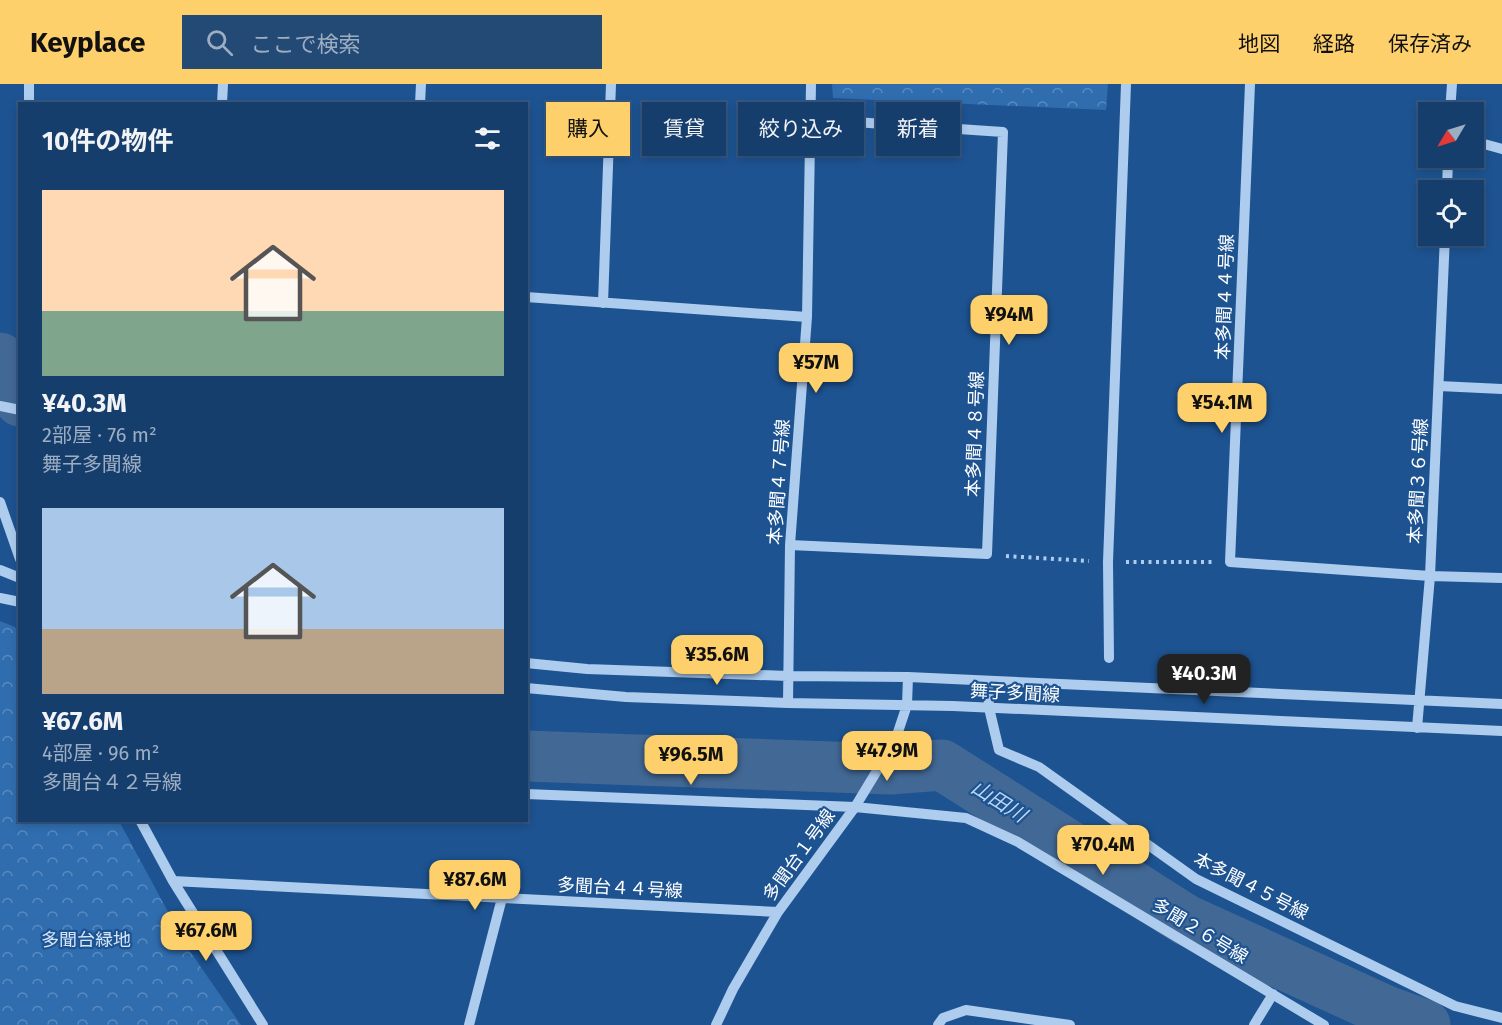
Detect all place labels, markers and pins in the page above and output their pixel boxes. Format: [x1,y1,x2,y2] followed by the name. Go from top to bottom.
[973,295,1045,346] pin: ¥94M
[780,343,852,394] pin: ¥57M
[1173,383,1271,434] pin: ¥54.1M
[668,635,766,686] pin: ¥35.6M
[1155,654,1253,705] pin: ¥40.3M
[838,731,936,782] pin: ¥47.9M
[642,735,740,786] pin: ¥96.5M
[1054,825,1152,876] pin: ¥70.4M
[426,860,524,911] pin: ¥87.6M
[157,911,255,962] pin: ¥67.6M

